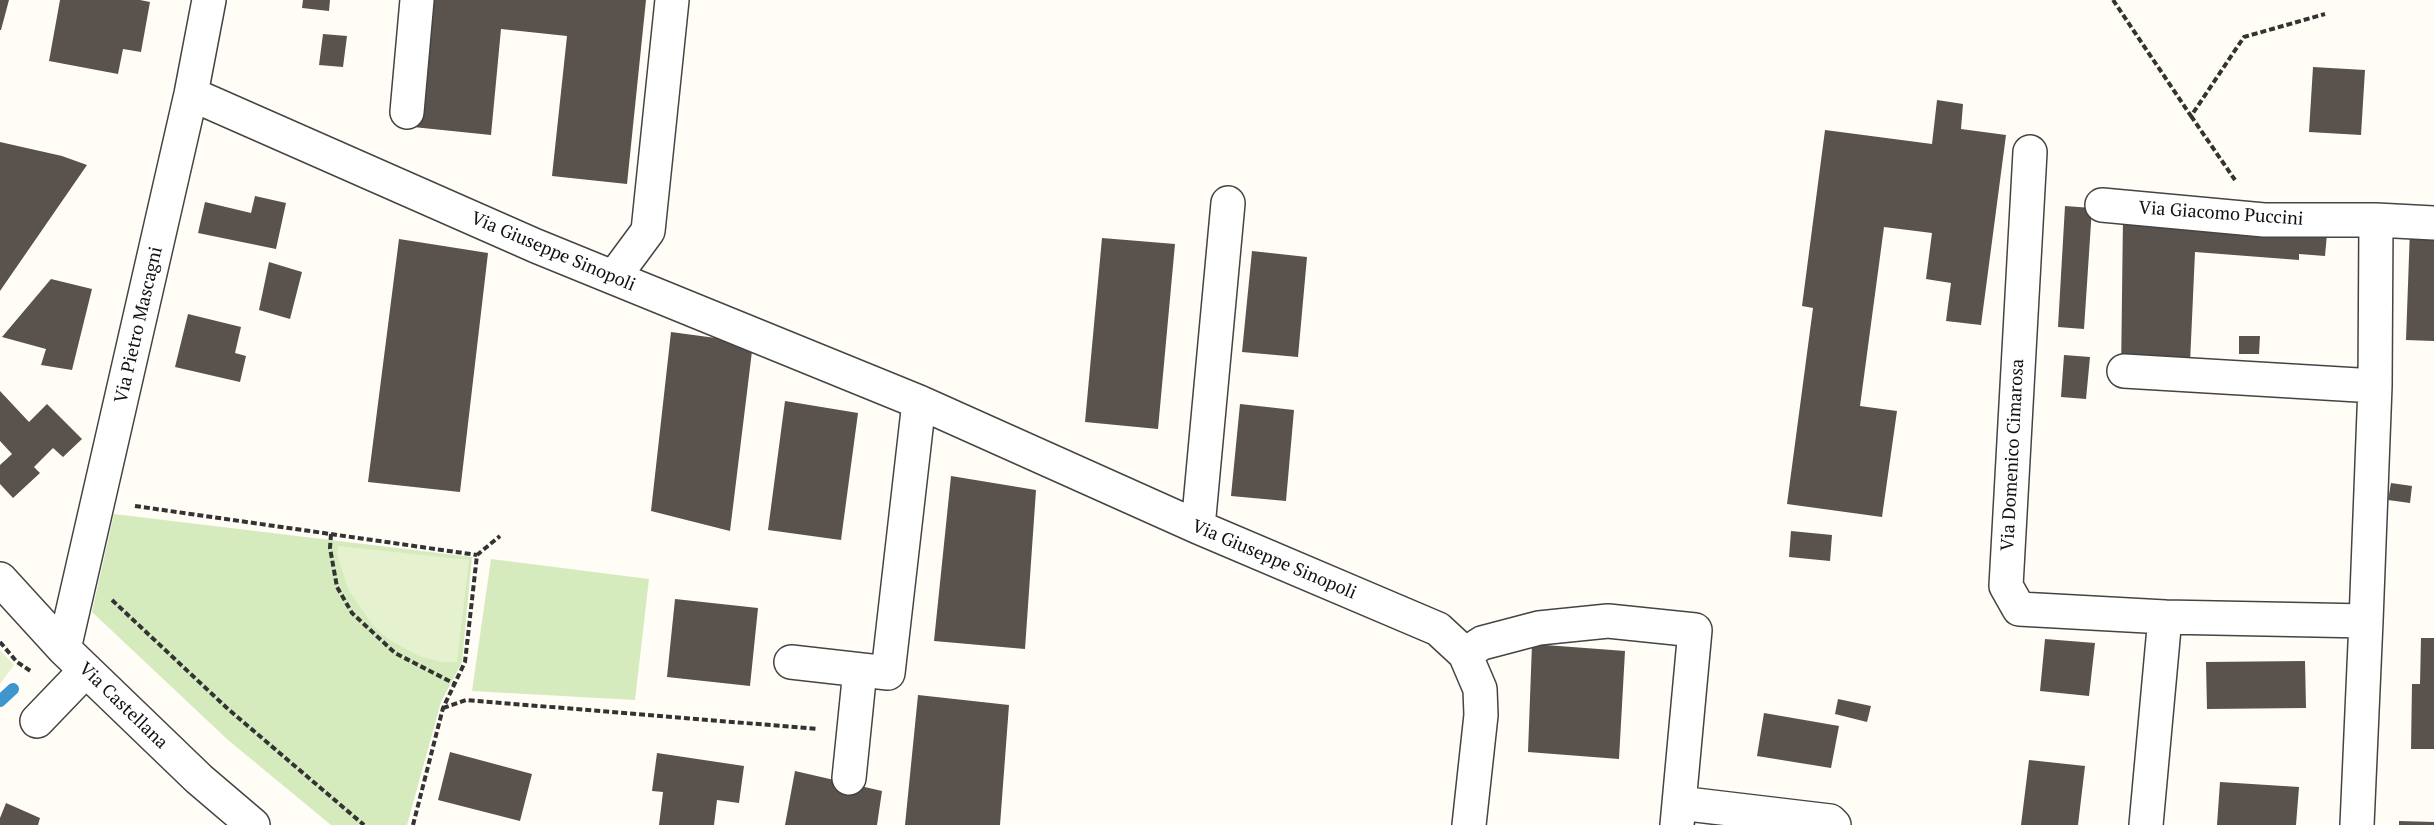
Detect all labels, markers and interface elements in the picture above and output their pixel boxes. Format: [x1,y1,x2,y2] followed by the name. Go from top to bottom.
[2138,197,2304,231] street label: Via Giacomo Puccini
[467,208,639,296] street label: Via Giuseppe Sinopoli
[110,245,168,405] street label: Via Pietro Mascagni
[1997,358,2029,552] street label: Via Domenico Cimarosa
[1188,516,1360,604] street label: Via Giuseppe Sinopoli
[74,658,172,754] street label: Via Castellana

